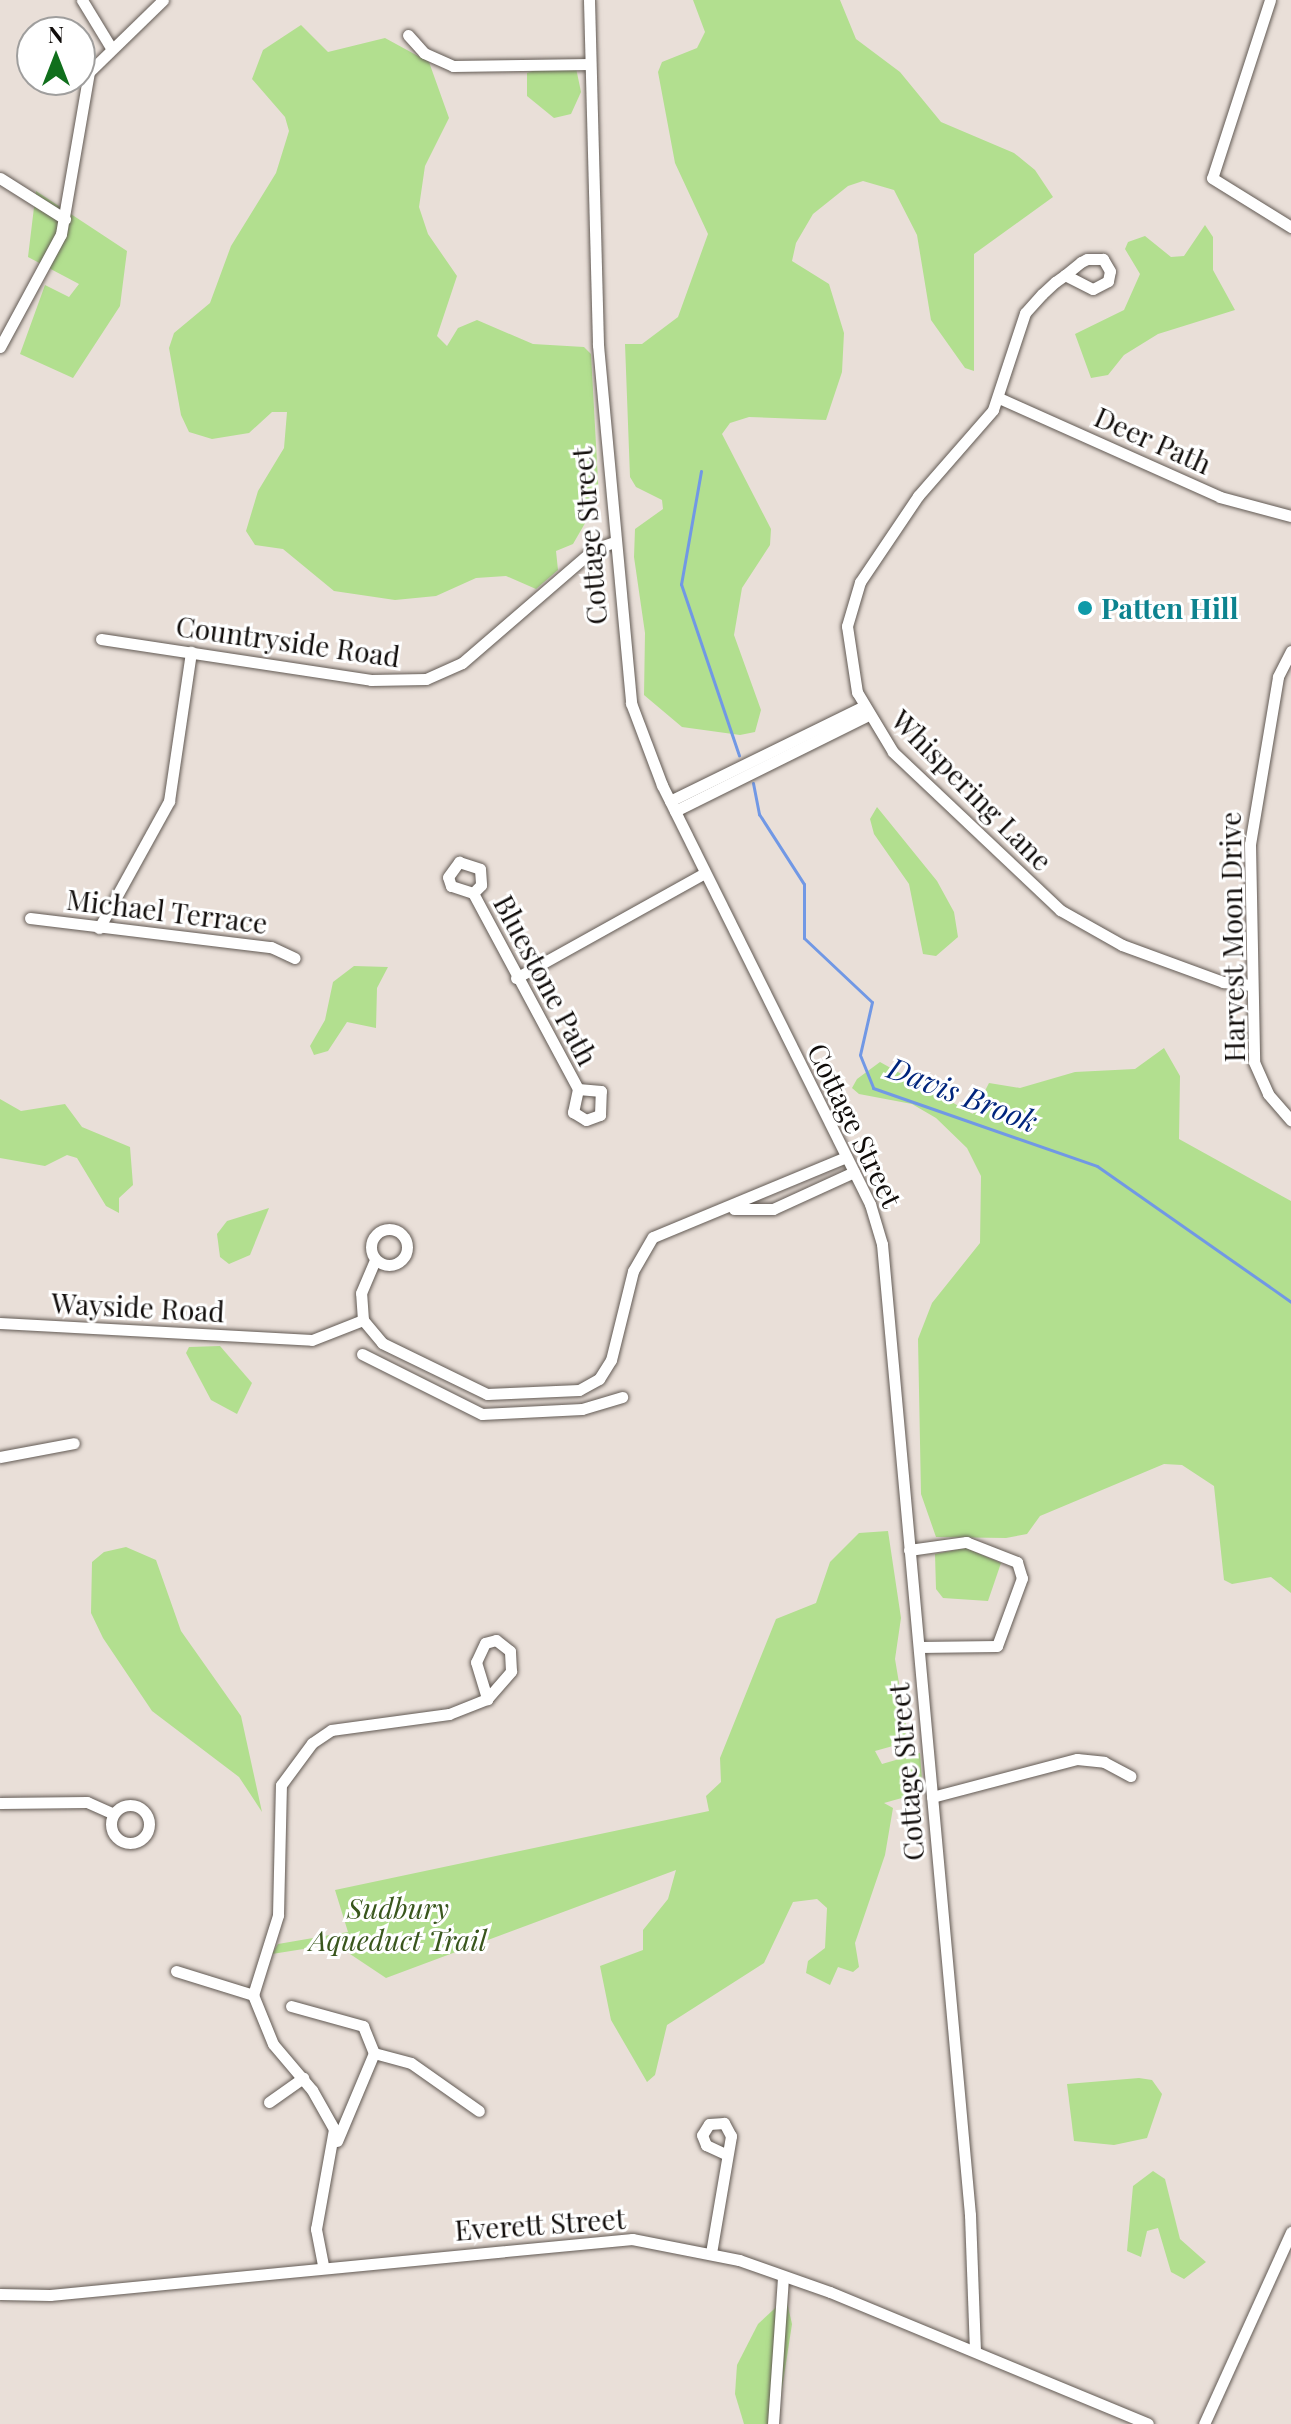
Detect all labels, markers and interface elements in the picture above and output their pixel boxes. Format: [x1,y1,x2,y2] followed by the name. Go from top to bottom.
[16,16,96,96] north arrow
[48,19,64,49] text: N
[1089,399,1217,481] street label: Deer Path
[565,446,613,626] street label: Cottage Street
[1101,591,1238,625] place label: Patten Hill
[1076,599,1094,617] marker: Patten Hill
[174,609,402,673] street label: Countryside Road
[885,703,1059,877] street label: Whispering Lane
[1213,811,1251,1063] street label: Harvest Moon Drive
[64,882,270,940] street label: Michael Terrace
[487,889,605,1071] street label: Bluestone Path
[801,1038,909,1212] street label: Cottage Street
[883,1049,1043,1139] water label: Davis Brook
[51,1286,225,1328] street label: Wayside Road
[882,1682,930,1862] street label: Cottage Street
[309,1891,487,1957] park label: Sudbury Aqueduct Trail
[453,2201,627,2247] street label: Everett Street

